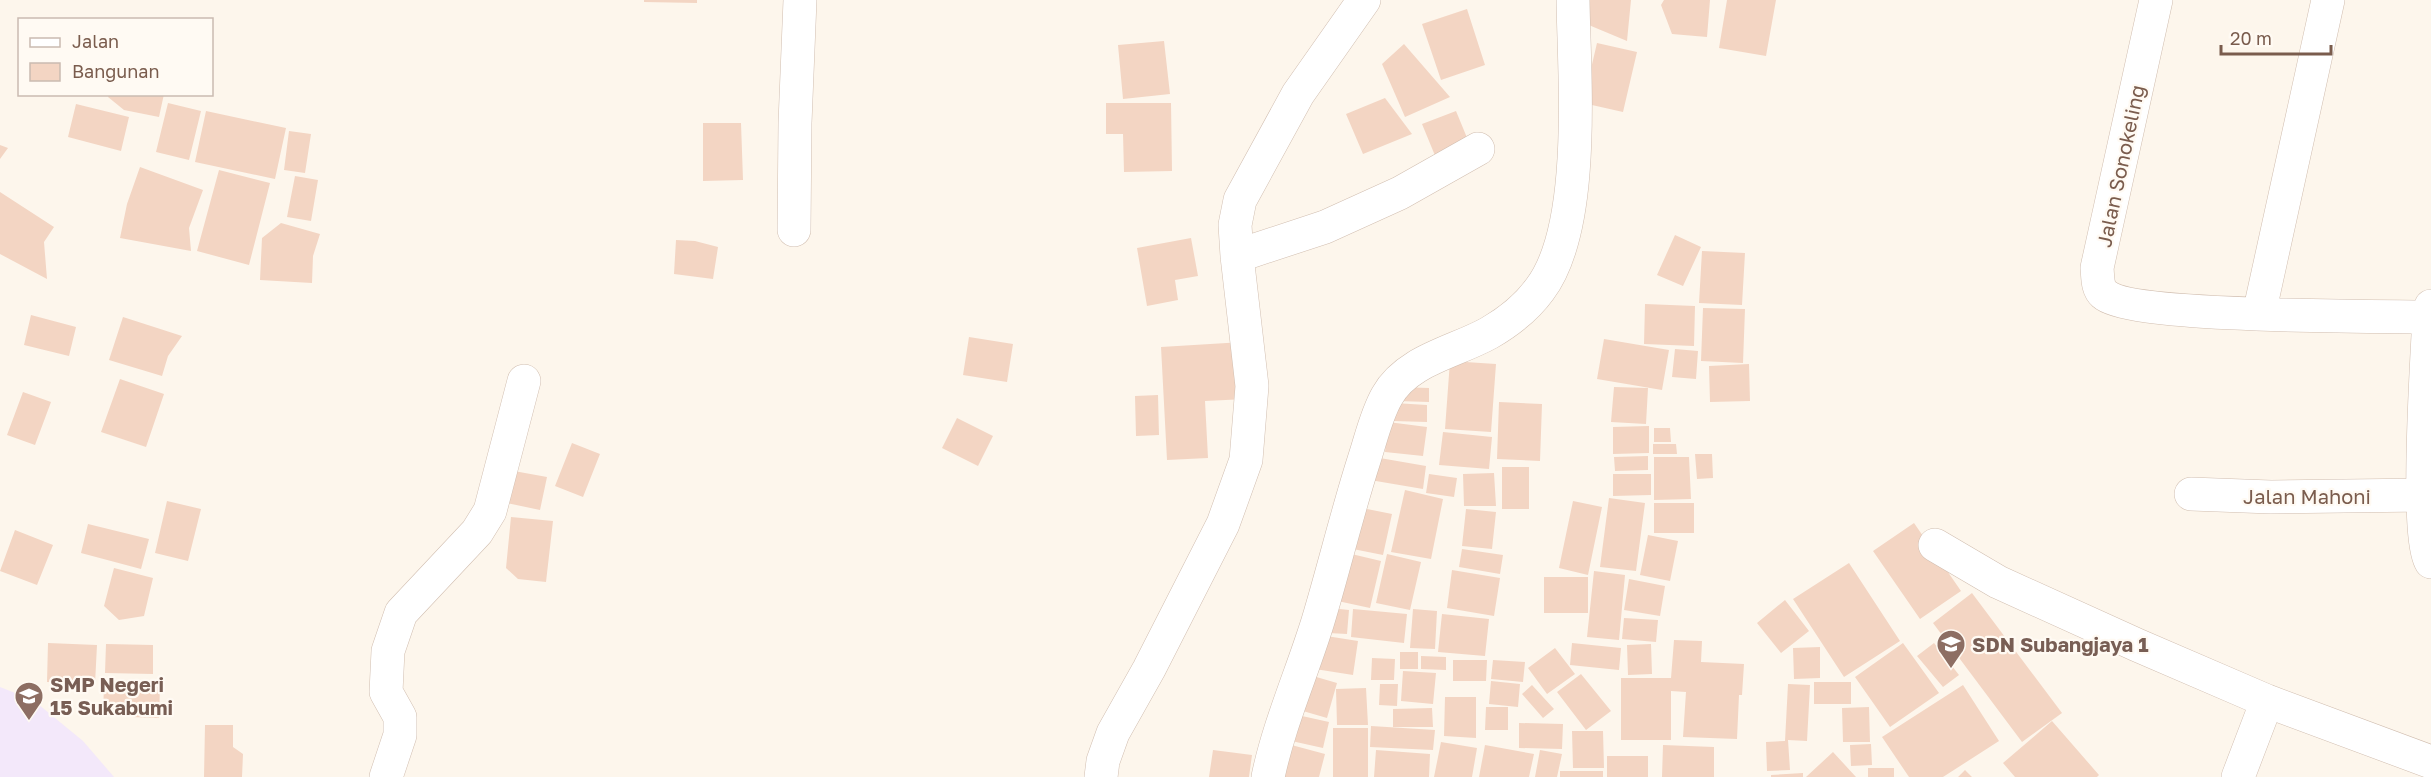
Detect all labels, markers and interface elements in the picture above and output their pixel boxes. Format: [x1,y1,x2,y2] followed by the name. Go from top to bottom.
[18,18,213,96] legend
[2221,18,2330,56] scale bar
[2230,27,2272,49] text: 20 m
[72,30,119,52] text: Jalan
[72,60,160,82] text: Bangunan
[2091,83,2149,249] street label: Jalan Sonokeling
[2243,484,2371,508] street label: Jalan Mahoni
[1935,628,1967,670] school or university icon: SDN Subangjaya 1
[1972,632,2148,656] place label: SDN Subangjaya 1
[50,672,173,719] place label: SMP Negeri 15 Sukabumi
[13,680,45,722] school or university icon: SMP Negeri 15 Sukabumi

